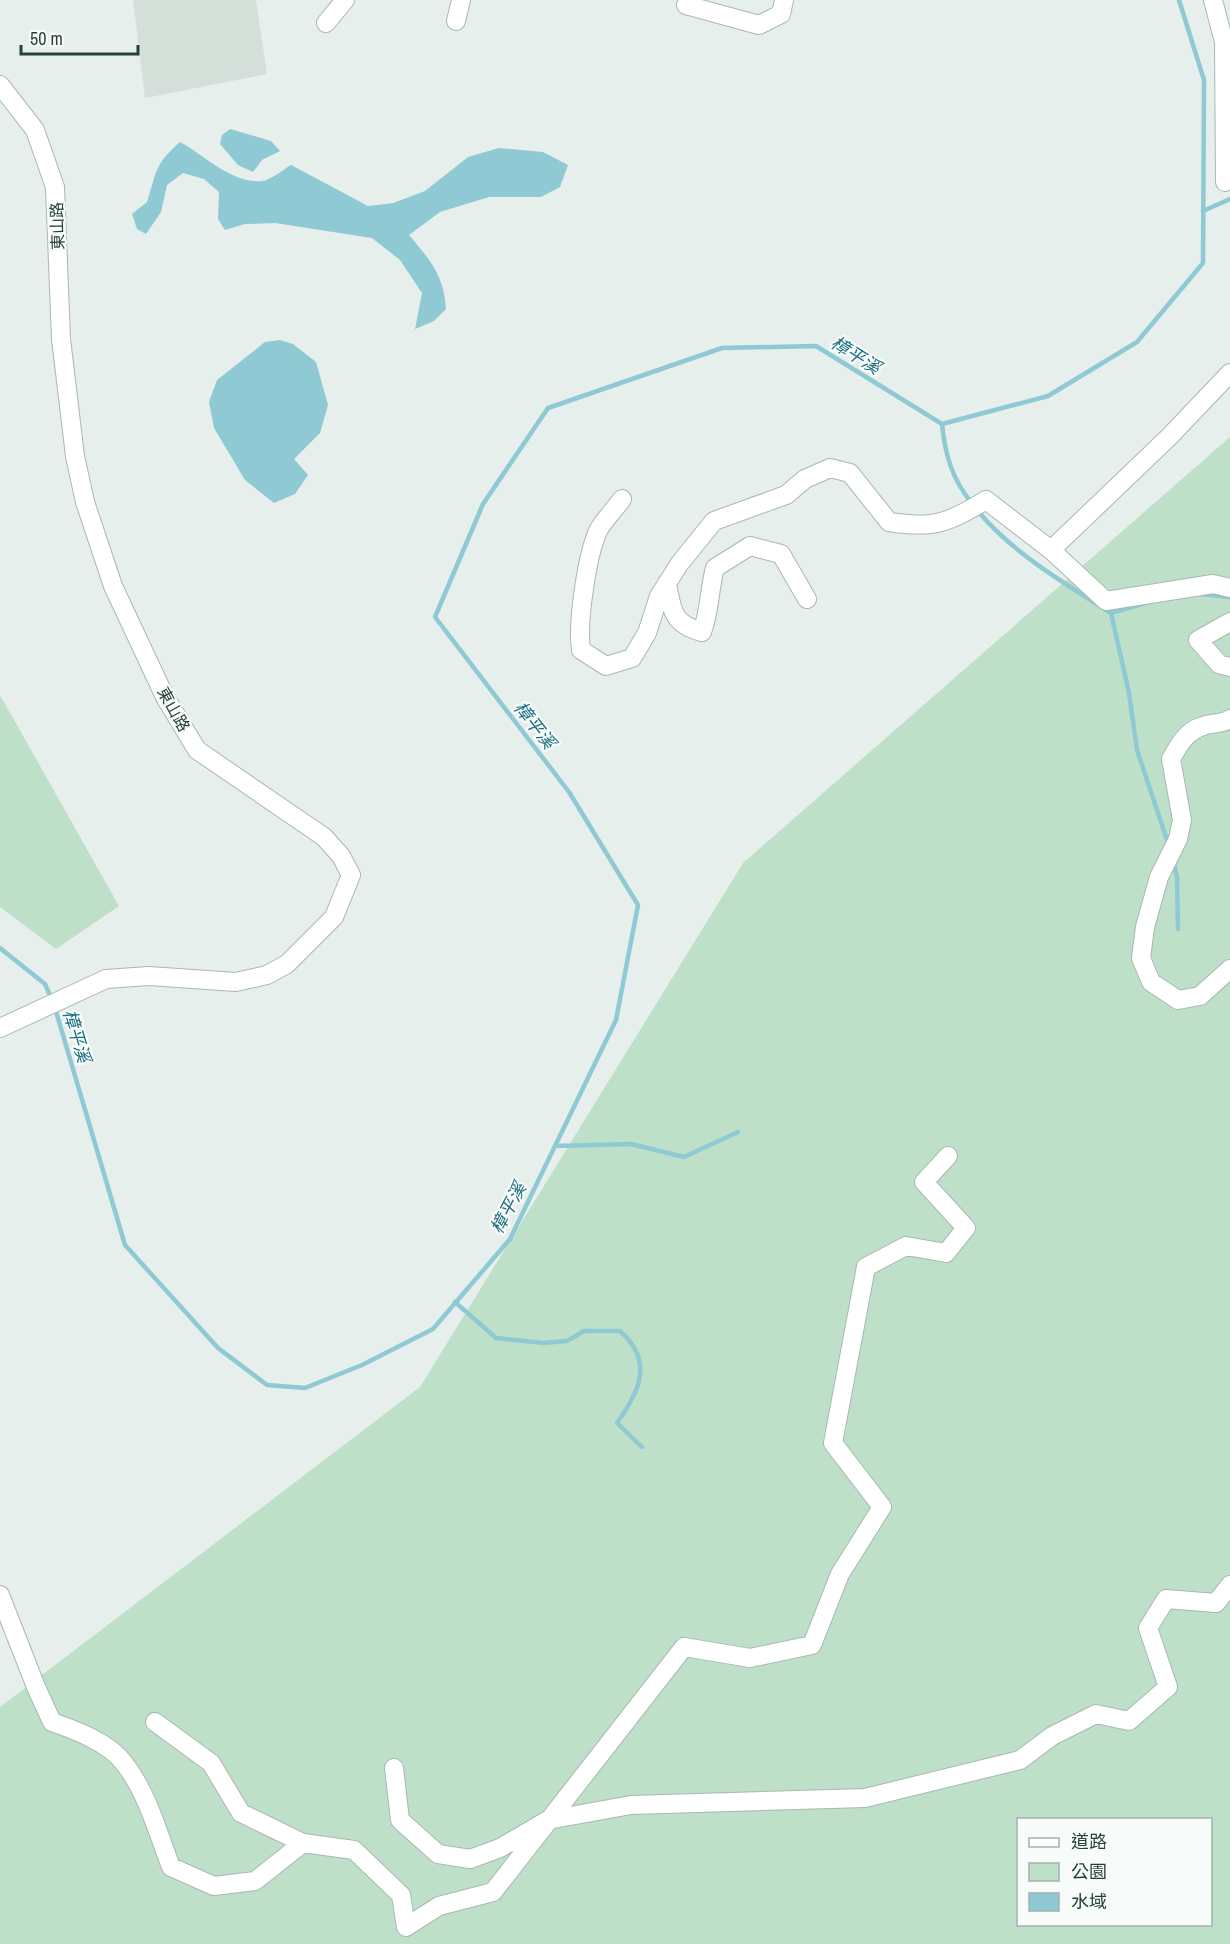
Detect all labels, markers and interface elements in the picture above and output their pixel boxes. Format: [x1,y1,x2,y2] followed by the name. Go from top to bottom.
[21,18,138,56] scale bar
[30,26,63,51] text: 50 m
[45,202,69,250] street label: 東山路
[826,330,888,381] water label: 樟平溪
[153,683,195,735] street label: 東山路
[509,696,563,756] water label: 樟平溪
[57,1007,98,1068] water label: 樟平溪
[484,1176,533,1238] water label: 樟平溪
[1017,1818,1212,1926] legend
[1071,1829,1107,1854] text: 道路
[1071,1859,1107,1884] text: 公園
[1071,1889,1107,1914] text: 水域

